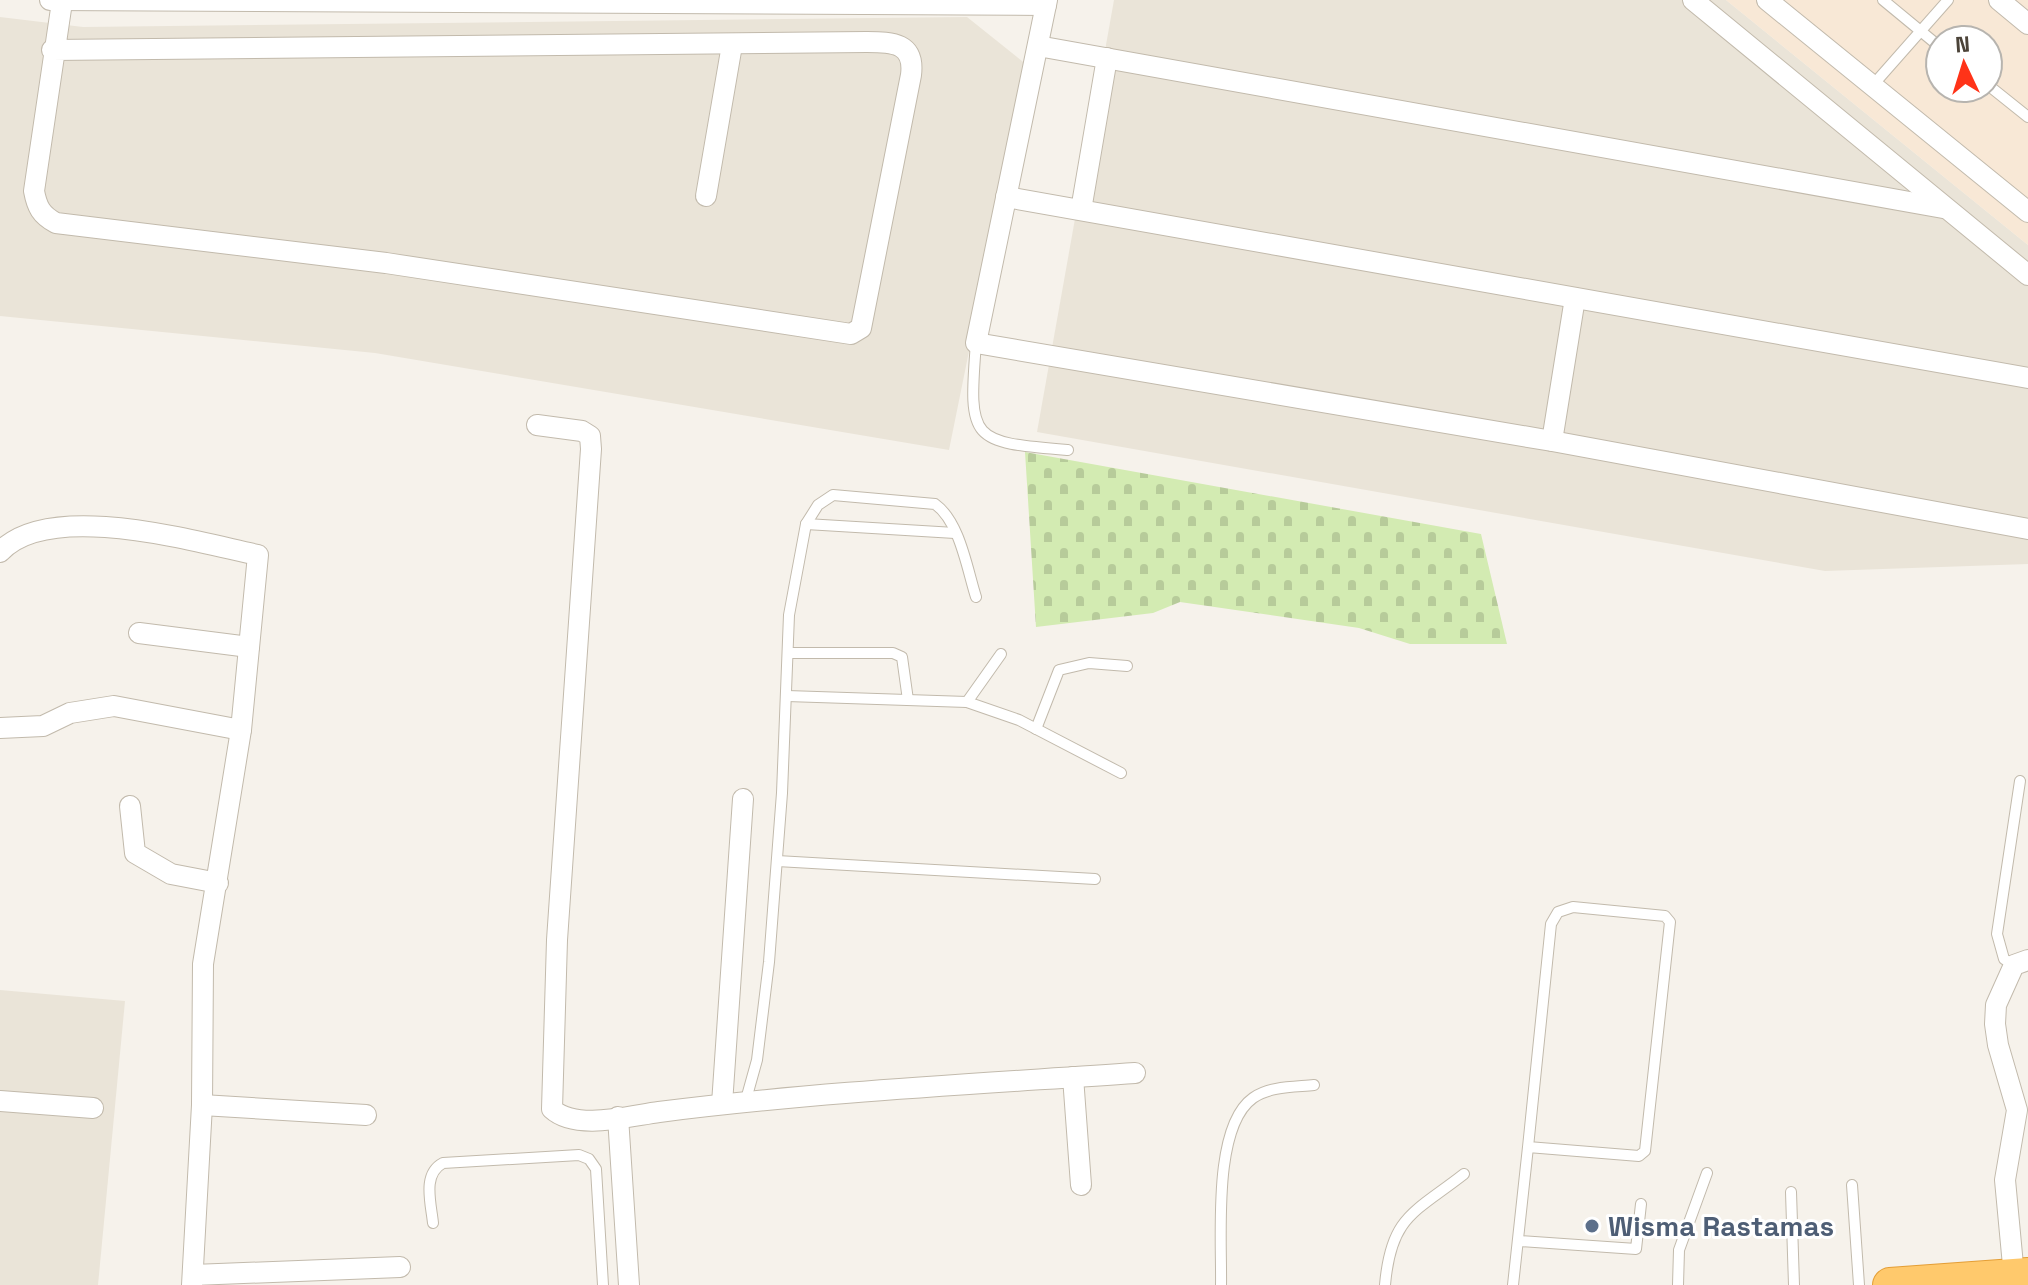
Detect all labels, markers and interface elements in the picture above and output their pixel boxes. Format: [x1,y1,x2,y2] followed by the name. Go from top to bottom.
[1924,24,2004,104] north arrow
[1954,30,1971,59] text: N
[1608,1208,1834,1244] place label: Wisma Rastamas
[1583,1217,1601,1235] marker: Wisma Rastamas

